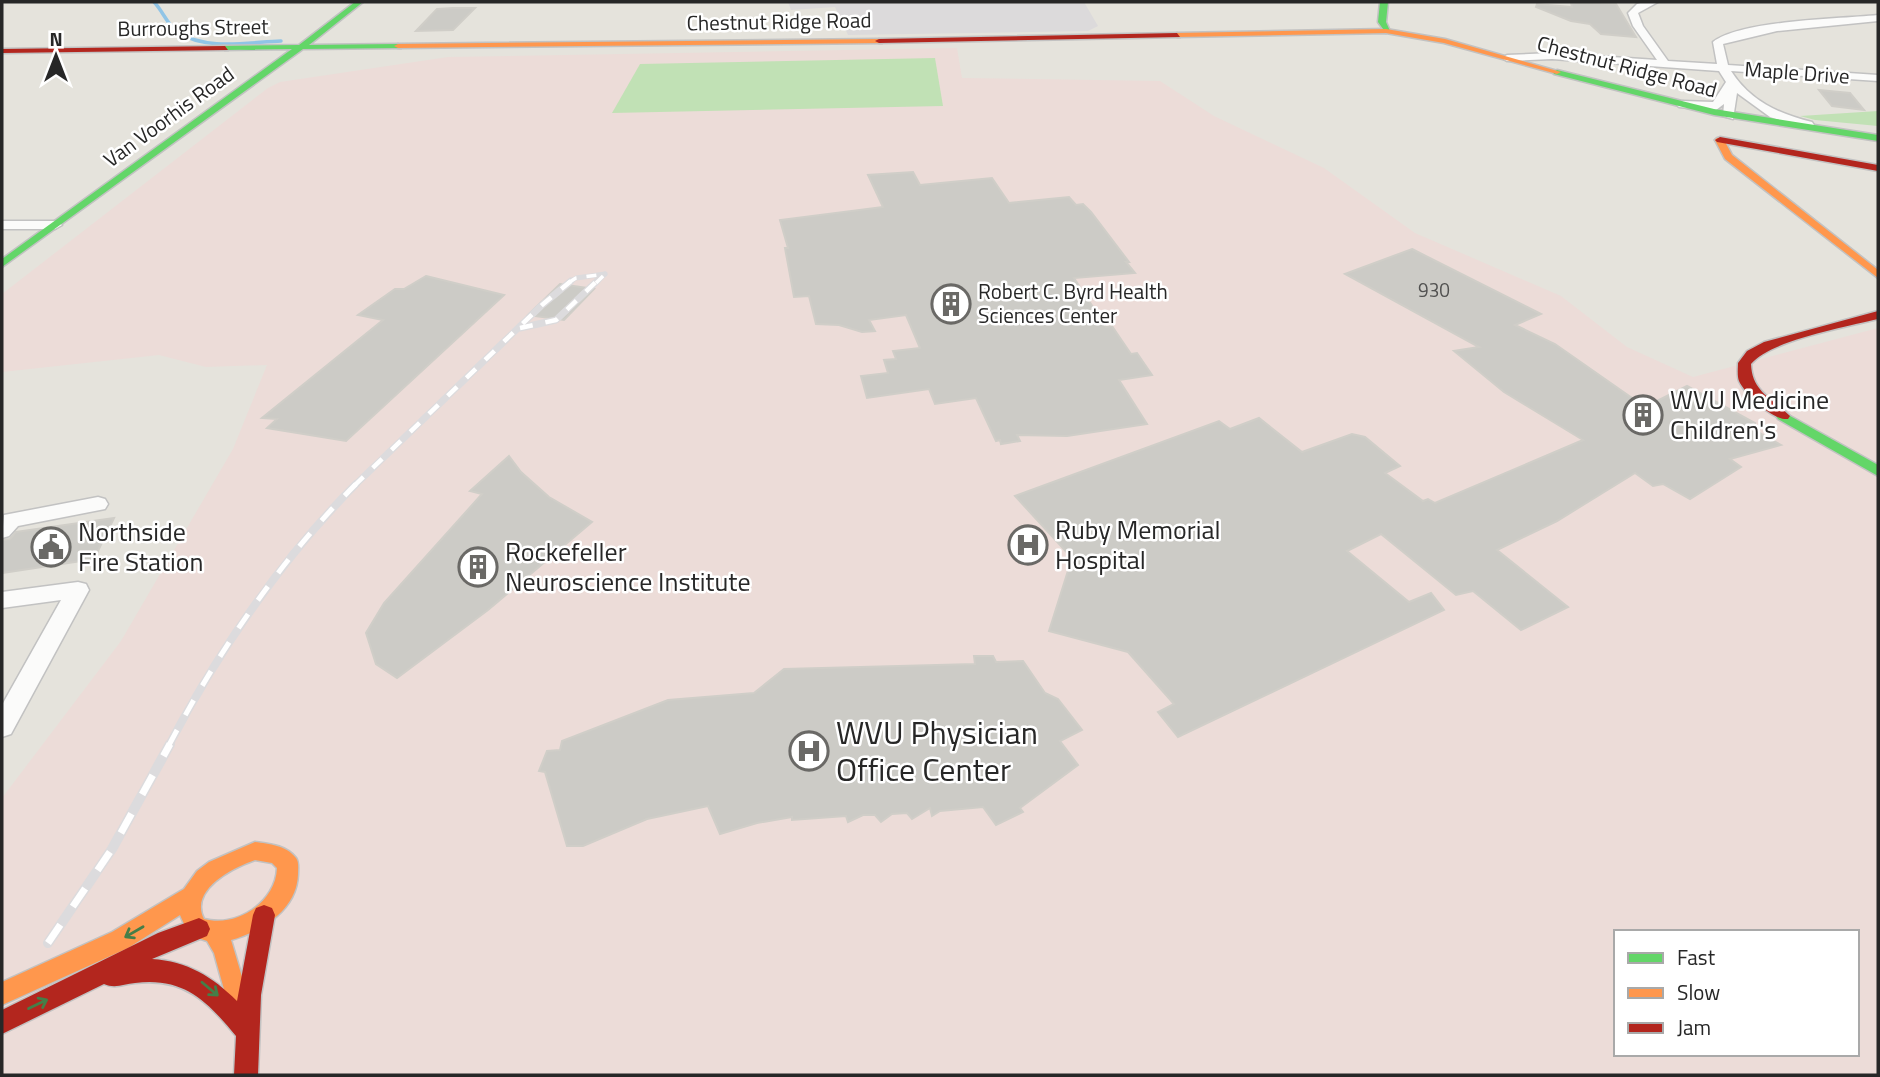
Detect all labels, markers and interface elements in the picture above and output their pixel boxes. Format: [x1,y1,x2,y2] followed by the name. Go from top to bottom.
[686,3,872,39] street label: Chestnut Ridge Road
[117,10,269,44] street label: Burroughs Street
[21,21,91,91] north arrow
[49,24,63,53] text: N
[1534,27,1721,105] street label: Chestnut Ridge Road
[1743,52,1851,92] street label: Maple Drive
[96,58,240,175] street label: Van Voorhis Road
[978,275,1168,331] place label: Robert C. Byrd Health Sciences Center
[1418,275,1450,304] house number: 930
[930,283,972,325] building icon: Robert C. Byrd Health Sciences Center
[1670,380,1829,449] place label: WVU Medicine Children's
[1622,394,1664,436] building icon: WVU Medicine Children's
[1055,510,1221,579] place label: Ruby Memorial Hospital
[78,512,203,581] place label: Northside Fire Station
[1007,524,1049,566] hospital icon: Ruby Memorial Hospital
[30,526,72,568] public building icon: Northside Fire Station
[505,532,751,601] place label: Rockefeller Neuroscience Institute
[457,546,499,588] building icon: Rockefeller Neuroscience Institute
[836,708,1038,793] place label: WVU Physician Office Center
[788,730,830,772] hospital icon: WVU Physician Office Center
[125,925,145,939] one-way arrow
[1614,930,1859,1056] legend
[1677,941,1716,973] text: Fast
[1677,976,1720,1008] text: Slow
[201,981,219,997] one-way arrow
[27,997,48,1010] one-way arrow
[1677,1011,1711,1043] text: Jam

